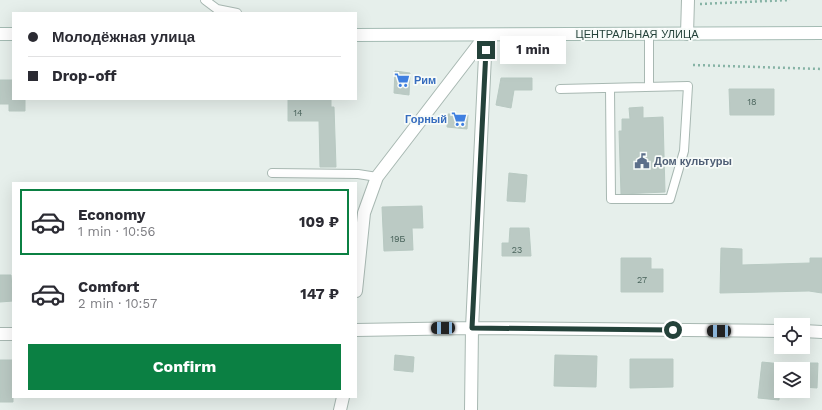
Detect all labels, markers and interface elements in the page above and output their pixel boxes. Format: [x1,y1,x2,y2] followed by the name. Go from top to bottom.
[52,28,195,46] text: Молодёжная улица
[576,28,699,41] street label: ЦЕНТРАЛЬНАЯ УЛИЦА
[500,36,566,64] callout: 1 min
[477,41,495,59] route end
[516,42,550,57] text: 1 min
[52,67,117,85] text: Drop-off
[393,71,411,89] supermarket icon: Рим
[414,74,436,87] place label: Рим
[747,97,757,107] house number: 18
[293,108,303,118] house number: 14
[450,110,468,128] supermarket icon: Горный
[405,113,447,126] place label: Горный
[633,152,651,170] public building icon: Дом культуры
[654,155,732,168] place label: Дом культуры
[30,204,66,240] icon: car
[78,206,145,224] text: Economy
[299,213,339,231] text: 109 ₽
[78,224,155,239] text: 1 min · 10:56
[391,234,406,244] house number: 19Б
[512,245,522,255] house number: 23
[637,275,647,285] house number: 27
[30,276,66,312] icon: car
[78,278,139,296] text: Comfort
[300,285,339,303] text: 147 ₽
[78,296,157,311] text: 2 min · 10:57
[774,318,810,398] map controls
[774,318,810,354] button: locate
[664,321,682,339] route start
[431,322,455,334] car
[707,325,731,337] car
[28,344,341,390] button: Confirm
[774,362,810,398] button: layers

